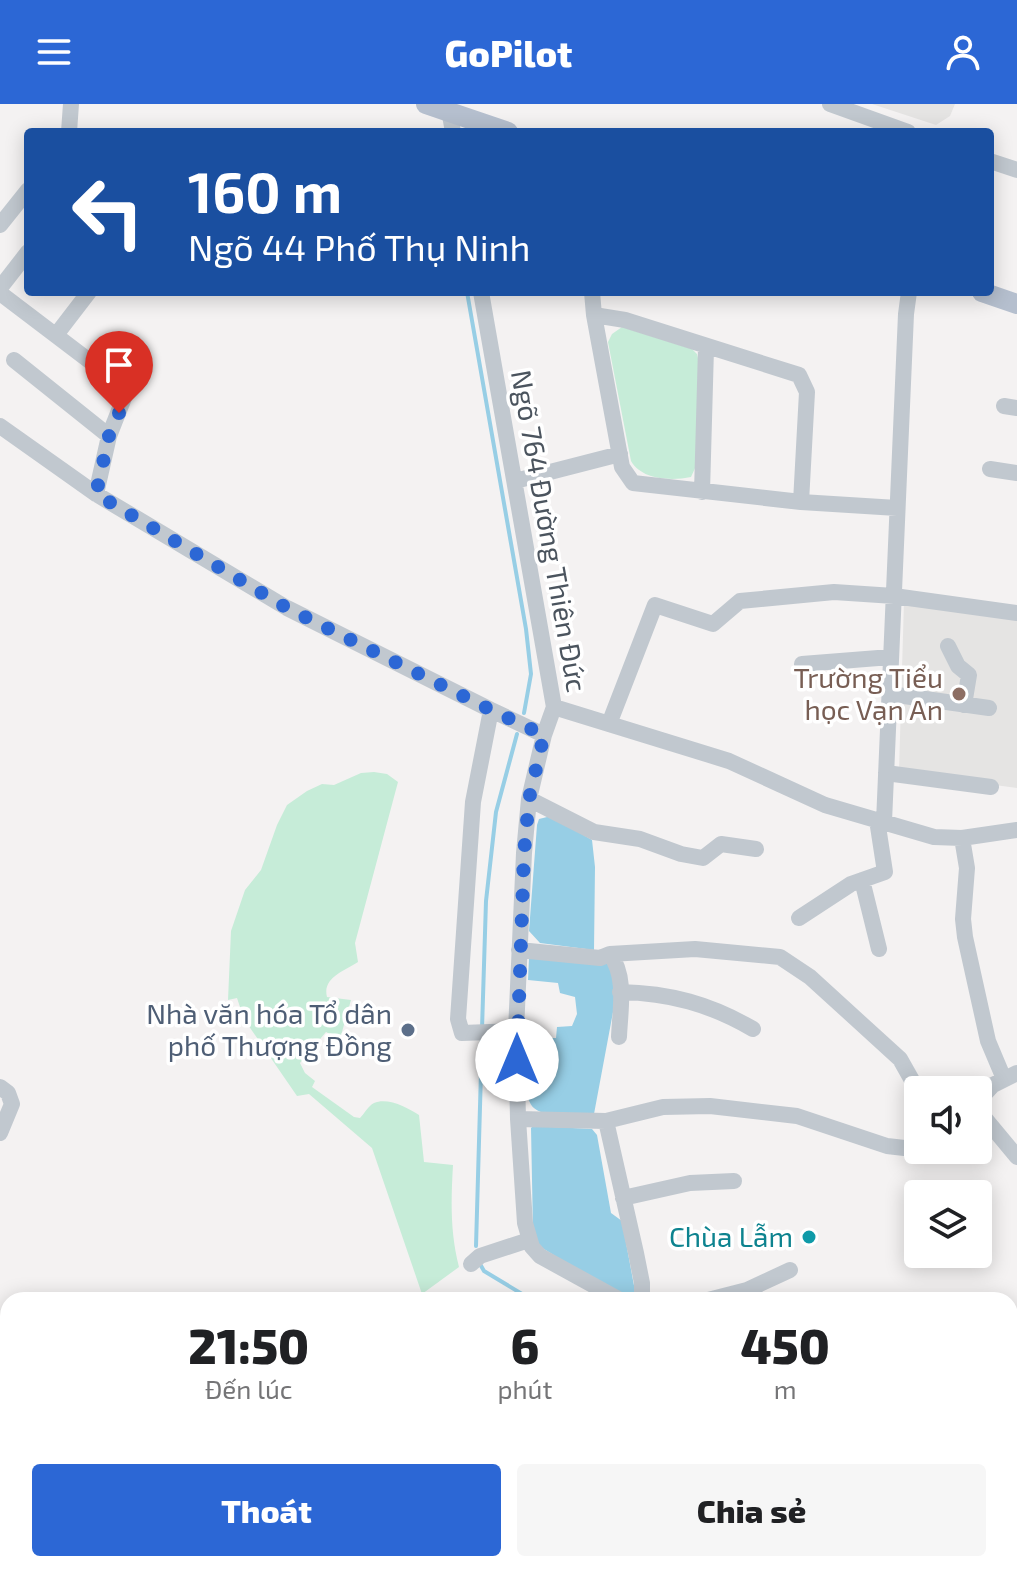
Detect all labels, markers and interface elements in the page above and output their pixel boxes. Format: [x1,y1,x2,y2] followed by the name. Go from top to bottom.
[32,30,76,74] icon: menu
[941,30,985,74] icon: person
[445,31,572,74] text: GoPilot
[188,157,342,224] text: 160 m
[56,160,160,264] icon: left
[188,225,530,268] text: Ngõ 44 Phố Thụ Ninh
[85,331,153,413] pin
[97,343,141,387] icon: arrive
[505,367,595,695] street label: Ngõ 764 Đường Thiên Đức
[793,660,943,726] place label: Trường Tiểu học Vạn An
[950,685,968,703] marker: Trường Tiểu học Vạn An
[146,996,392,1062] place label: Nhà văn hóa Tổ dân phố Thượng Đồng
[475,1018,559,1102] position arrow
[399,1021,417,1039] marker: Nhà văn hóa Tổ dân phố Thượng Đồng
[904,1076,992,1268] map controls
[904,1076,992,1164] button: sound
[904,1180,992,1268] button: layers
[669,1219,793,1253] place label: Chùa Lẫm
[800,1228,818,1246] marker: Chùa Lẫm
[188,1316,309,1374] text: 21:50
[510,1316,539,1374] text: 6
[741,1316,830,1374] text: 450
[205,1373,292,1404] text: Đến lúc
[497,1373,552,1404] text: phút
[774,1373,797,1404] text: m
[32,1464,501,1556] button: Thoát
[517,1464,986,1556] button: Chia sẻ

